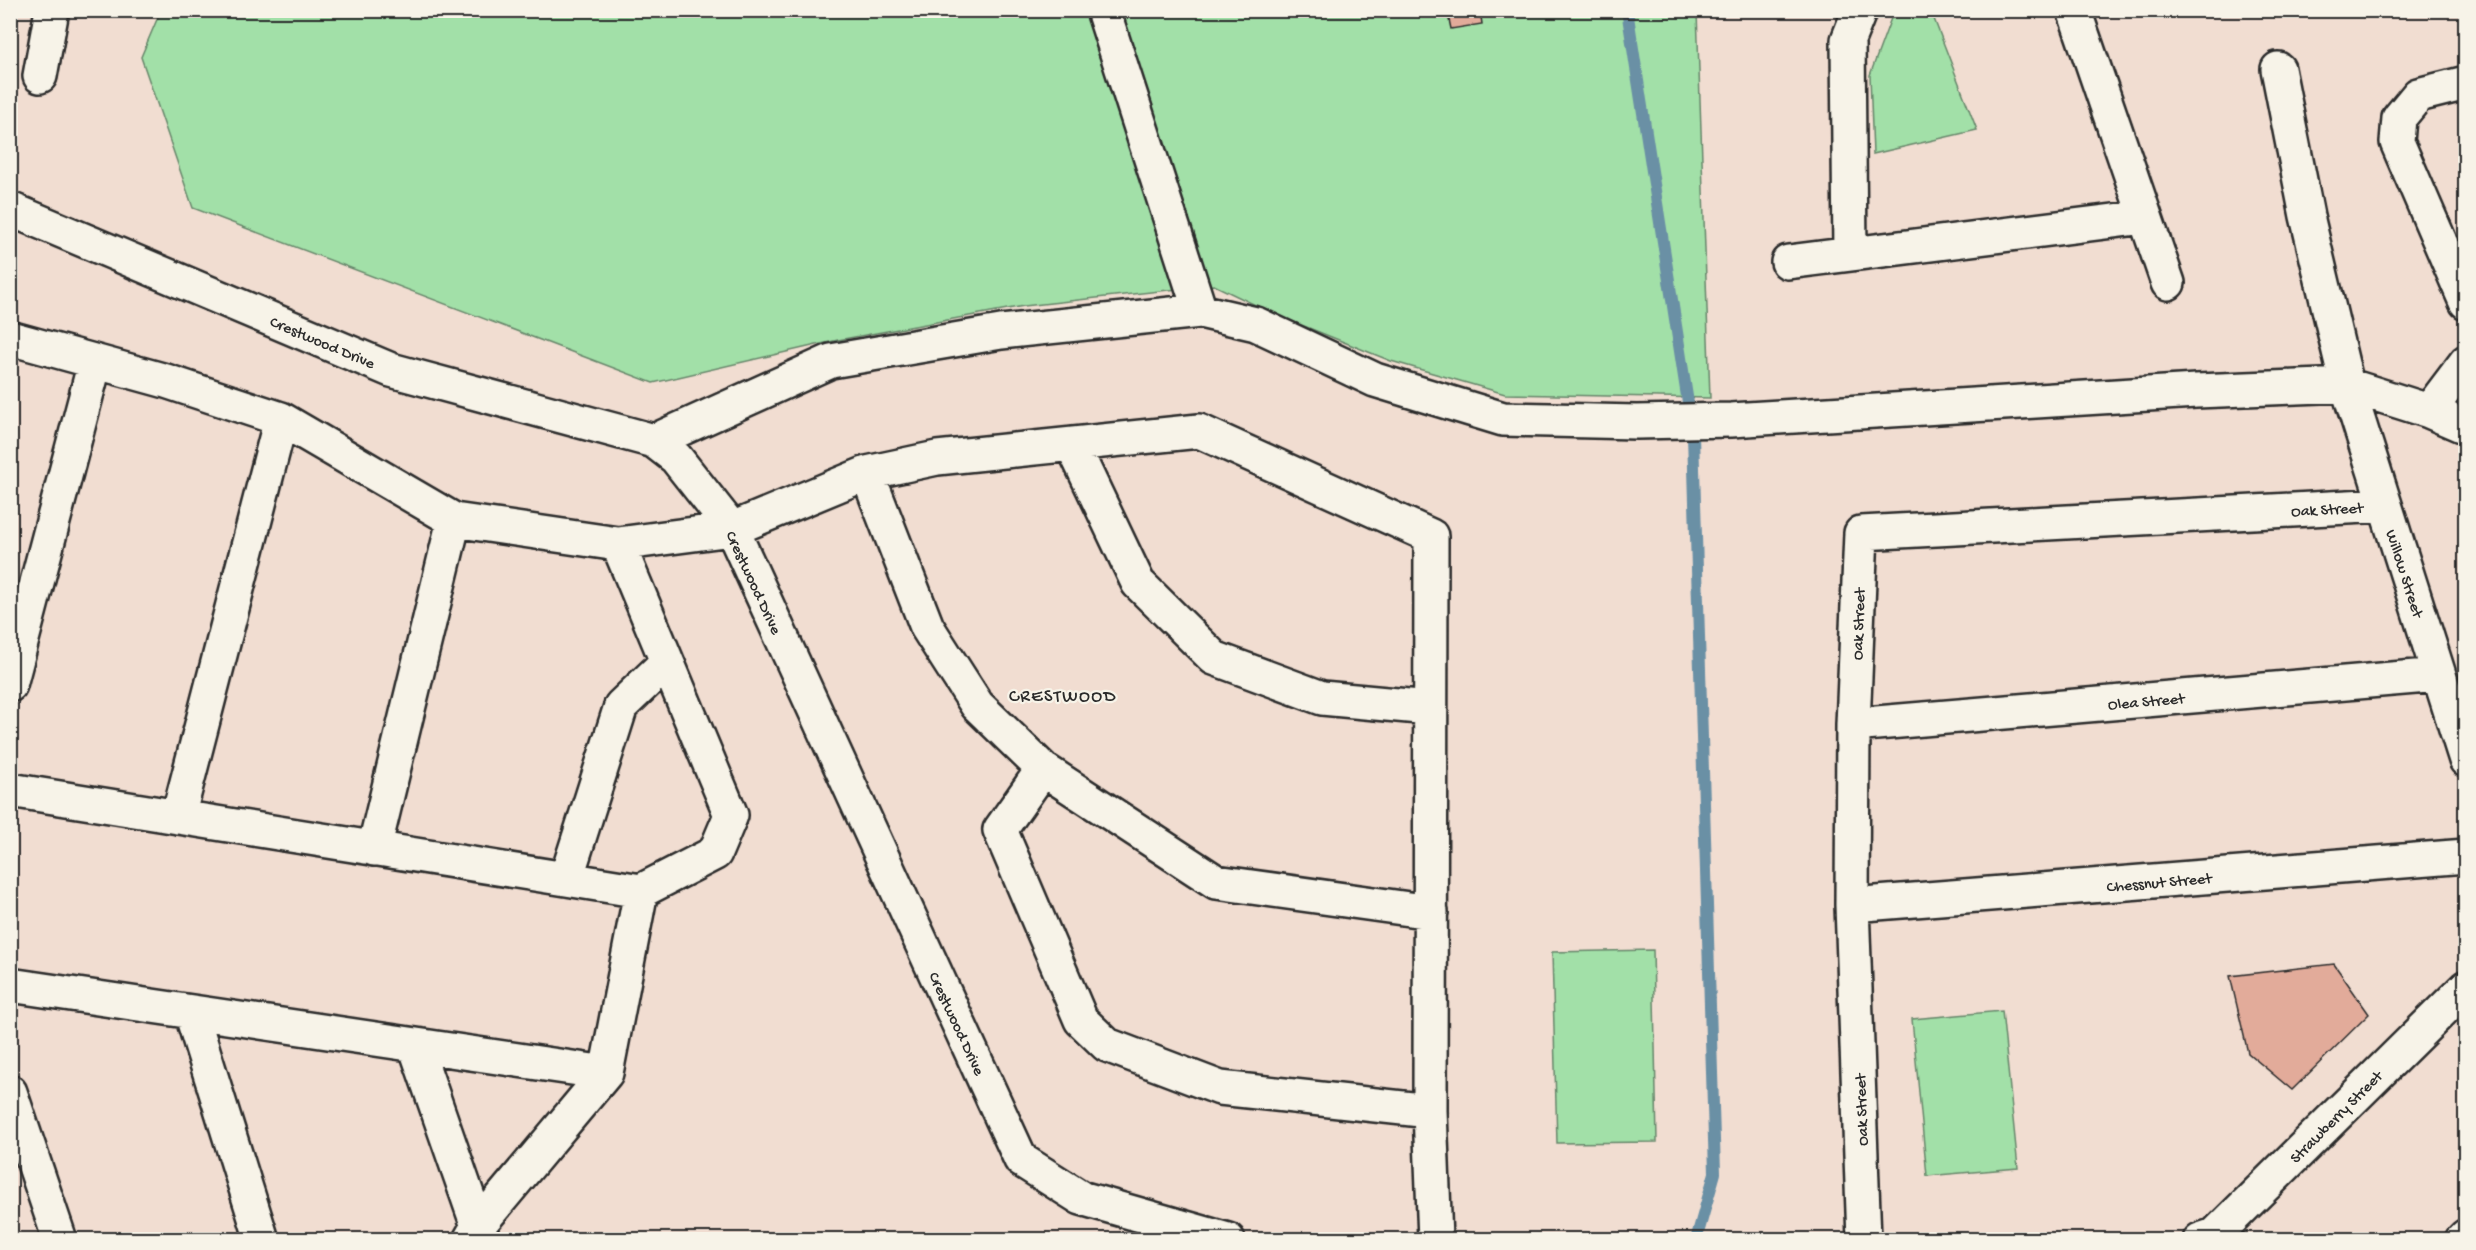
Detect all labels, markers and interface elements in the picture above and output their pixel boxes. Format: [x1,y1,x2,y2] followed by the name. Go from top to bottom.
[266,314,378,375] street label: Crestwood Drive
[2291,500,2365,523] street label: Oak Street
[2380,528,2426,622] street label: Willow Street
[720,529,784,639] street label: Crestwood Drive
[1850,586,1871,660] street label: Oak Street
[1009,687,1117,708] district label: CRESTWOOD
[2107,691,2187,716] street label: Olea Street
[2106,870,2214,899] street label: Chessnut Street
[923,970,987,1080] street label: Crestwood Drive
[2287,1067,2389,1169] street label: Strawberry Street
[1853,1072,1874,1146] street label: Oak Street

